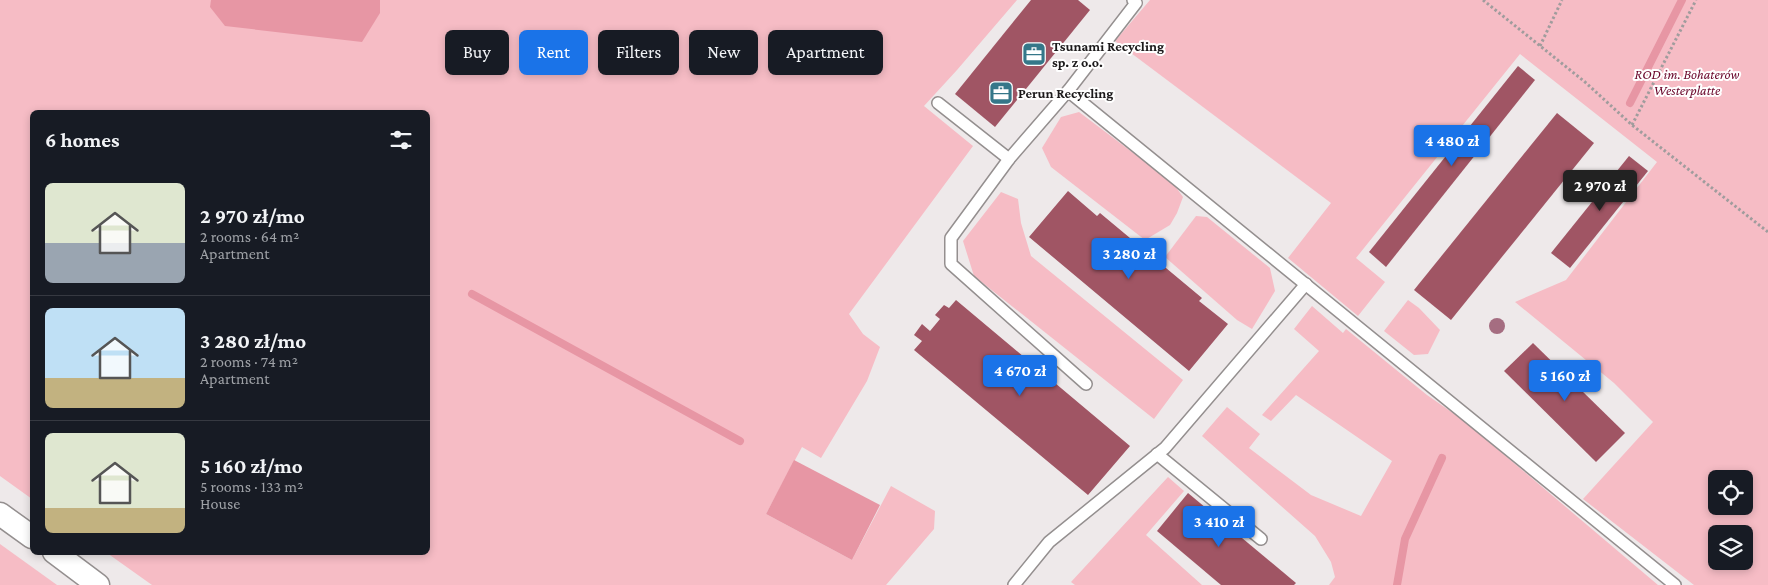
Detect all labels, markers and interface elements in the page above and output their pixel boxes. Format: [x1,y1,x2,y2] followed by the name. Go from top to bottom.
[445,30,509,75] chip: Buy
[519,30,588,75] chip: Rent
[598,30,679,75] chip: Filters
[689,30,758,75] chip: New
[768,30,883,75] chip: Apartment
[1052,38,1164,70] place label: Tsunami Recycling sp. z o.o.
[1021,41,1047,67] office icon: Tsunami Recycling sp. z o.o.
[1635,66,1739,98] park label: ROD im. Bohaterów Westerplatte
[988,80,1014,106] office icon: Perun Recycling
[1018,85,1113,101] place label: Perun Recycling
[1400,124,1504,167] pin: 4 480 zł
[387,126,415,154] icon: filters
[45,128,120,152] text: 6 homes
[1425,132,1479,149] text: 4 480 zł
[1548,170,1652,212] pin: 2 970 zł
[1574,177,1626,194] text: 2 970 zł
[85,203,145,263] icon: home
[200,204,305,228] text: 2 970 zł/mo
[200,228,299,245] text: 2 rooms · 64 m²
[1077,238,1181,280] pin: 3 280 zł
[200,245,270,262] text: Apartment
[1102,245,1156,262] text: 3 280 zł
[85,328,145,388] icon: home
[200,329,306,353] text: 3 280 zł/mo
[200,353,298,370] text: 2 rooms · 74 m²
[968,354,1072,397] pin: 4 670 zł
[1513,360,1617,402] pin: 5 160 zł
[994,362,1046,379] text: 4 670 zł
[1540,367,1590,384] text: 5 160 zł
[200,370,270,387] text: Apartment
[85,453,145,513] icon: home
[200,454,303,478] text: 5 160 zł/mo
[1708,470,1753,570] map controls
[1708,470,1753,515] button: locate
[200,478,303,495] text: 5 rooms · 133 m²
[200,495,240,512] text: House
[1167,506,1271,548] pin: 3 410 zł
[1194,513,1244,530] text: 3 410 zł
[1708,525,1753,570] button: layers

